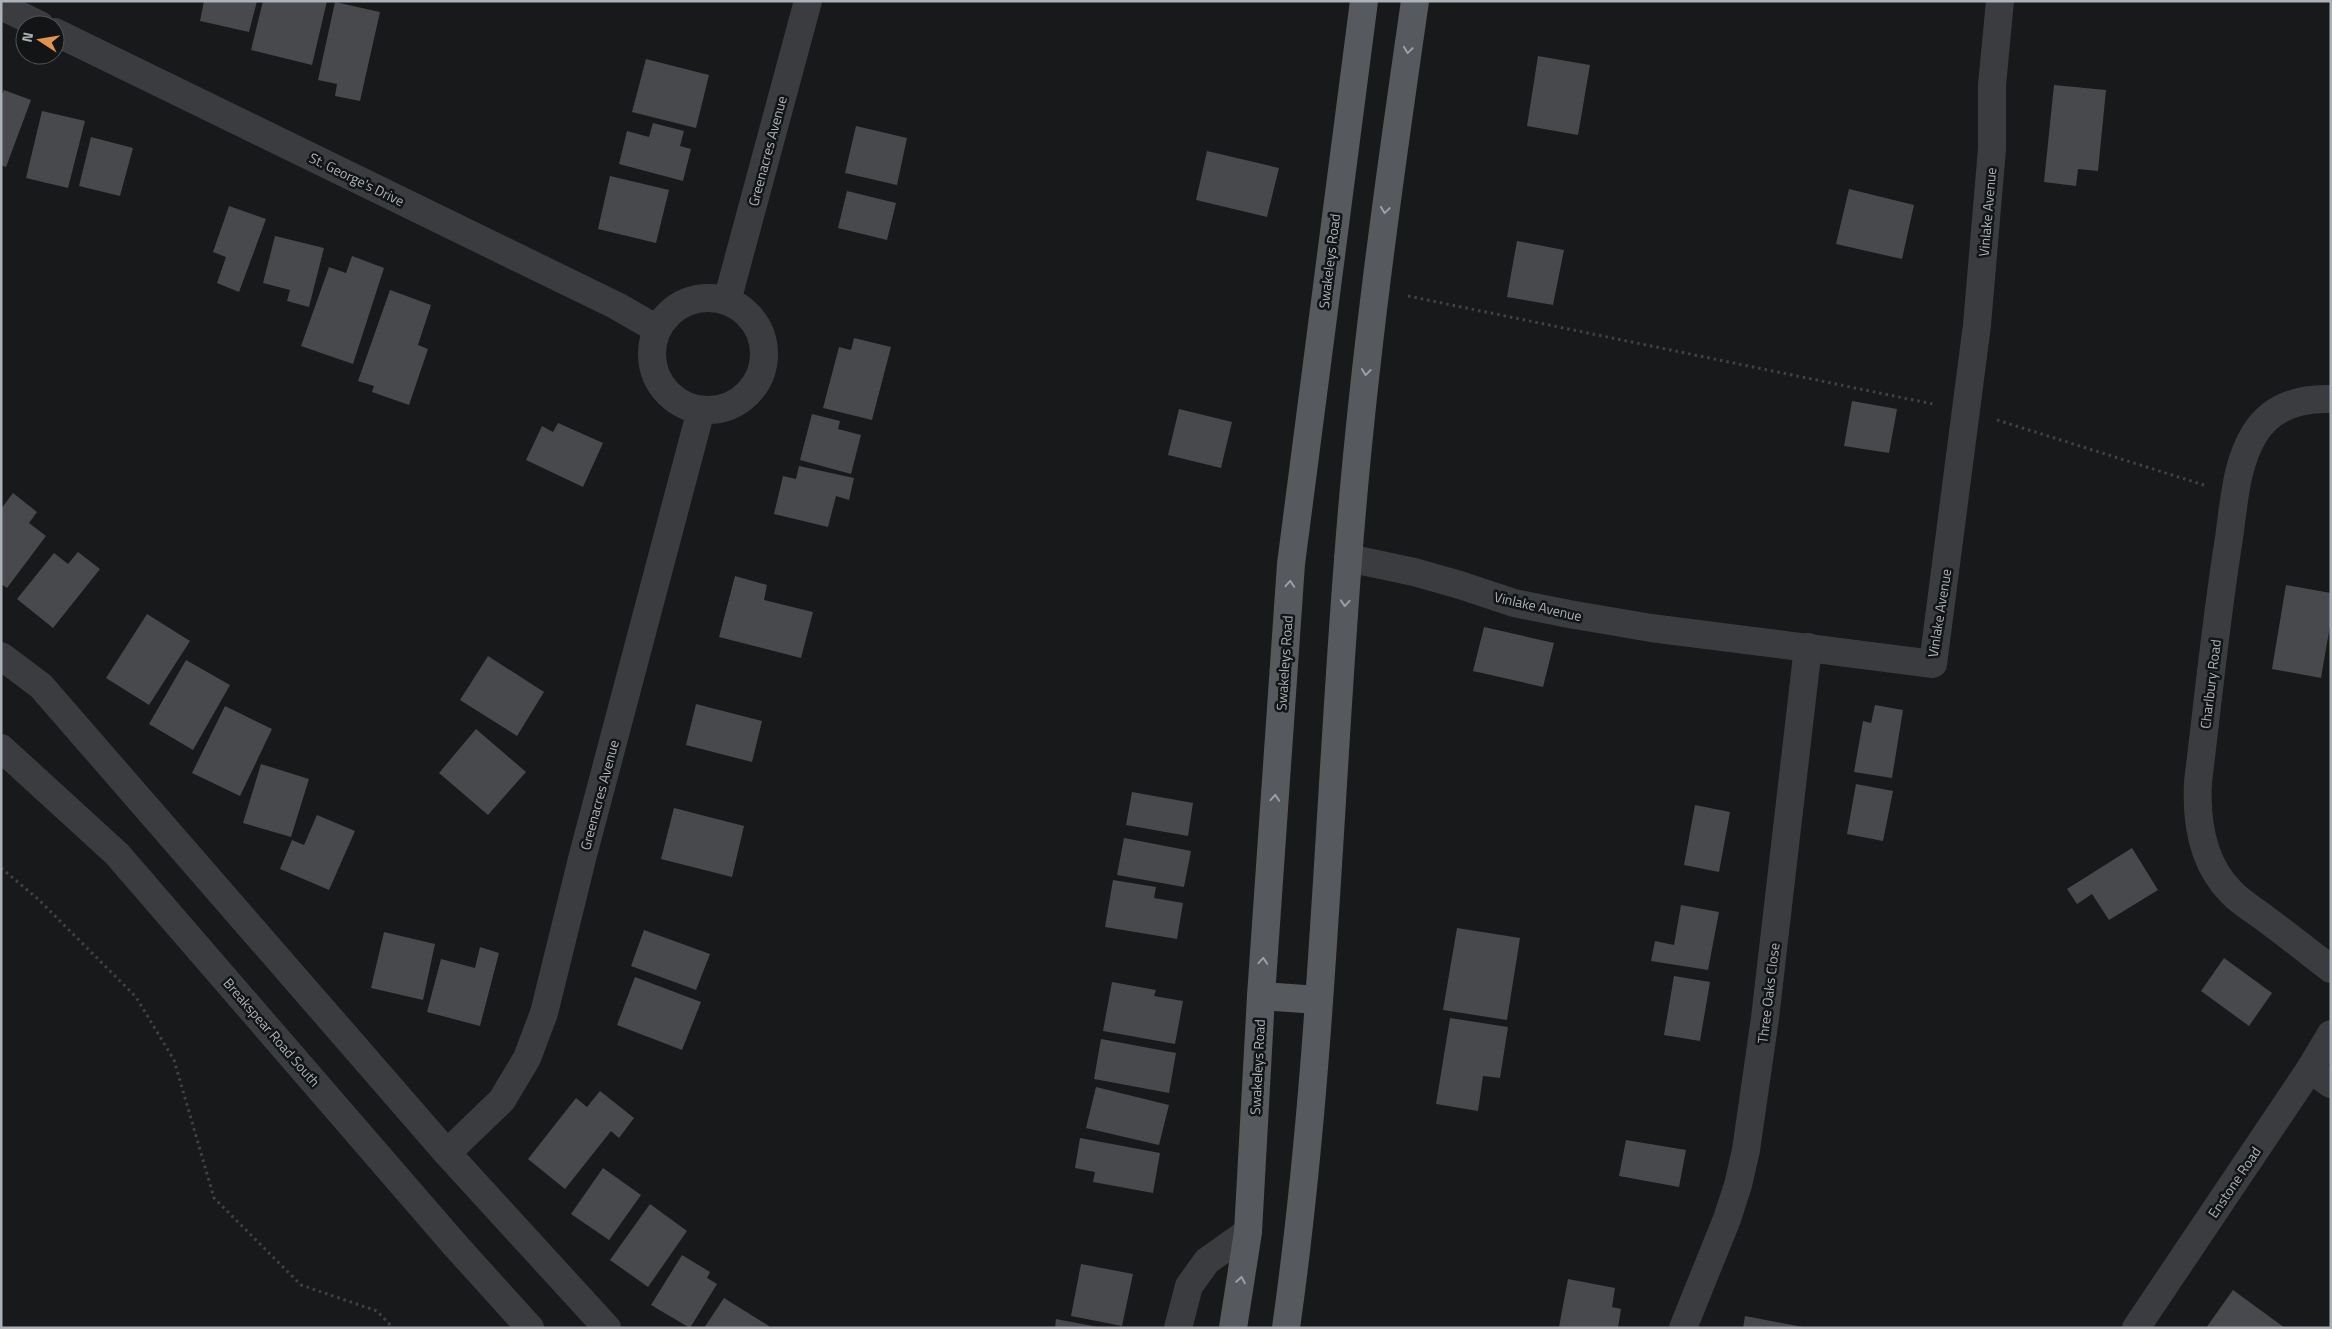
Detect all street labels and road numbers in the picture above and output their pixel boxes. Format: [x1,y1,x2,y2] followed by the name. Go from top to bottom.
[742,94,792,208] street label: Greenacres Avenue
[306,147,408,211] street label: St. George's Drive
[1973,167,2001,257] street label: Vinlake Avenue
[1313,212,1345,310] street label: Swakeleys Road
[1922,567,1956,659] street label: Vinlake Avenue
[1492,586,1584,626] street label: Vinlake Avenue
[1270,615,1298,711] street label: Swakeleys Road
[2194,638,2226,730] street label: Charlbury Road
[574,738,624,852] street label: Greenacres Avenue
[1751,942,1785,1044] street label: Three Oaks Close
[219,973,325,1091] street label: Breakspear Road South
[1244,1019,1270,1115] street label: Swakeleys Road
[2202,1142,2266,1222] street label: Enstone Road

